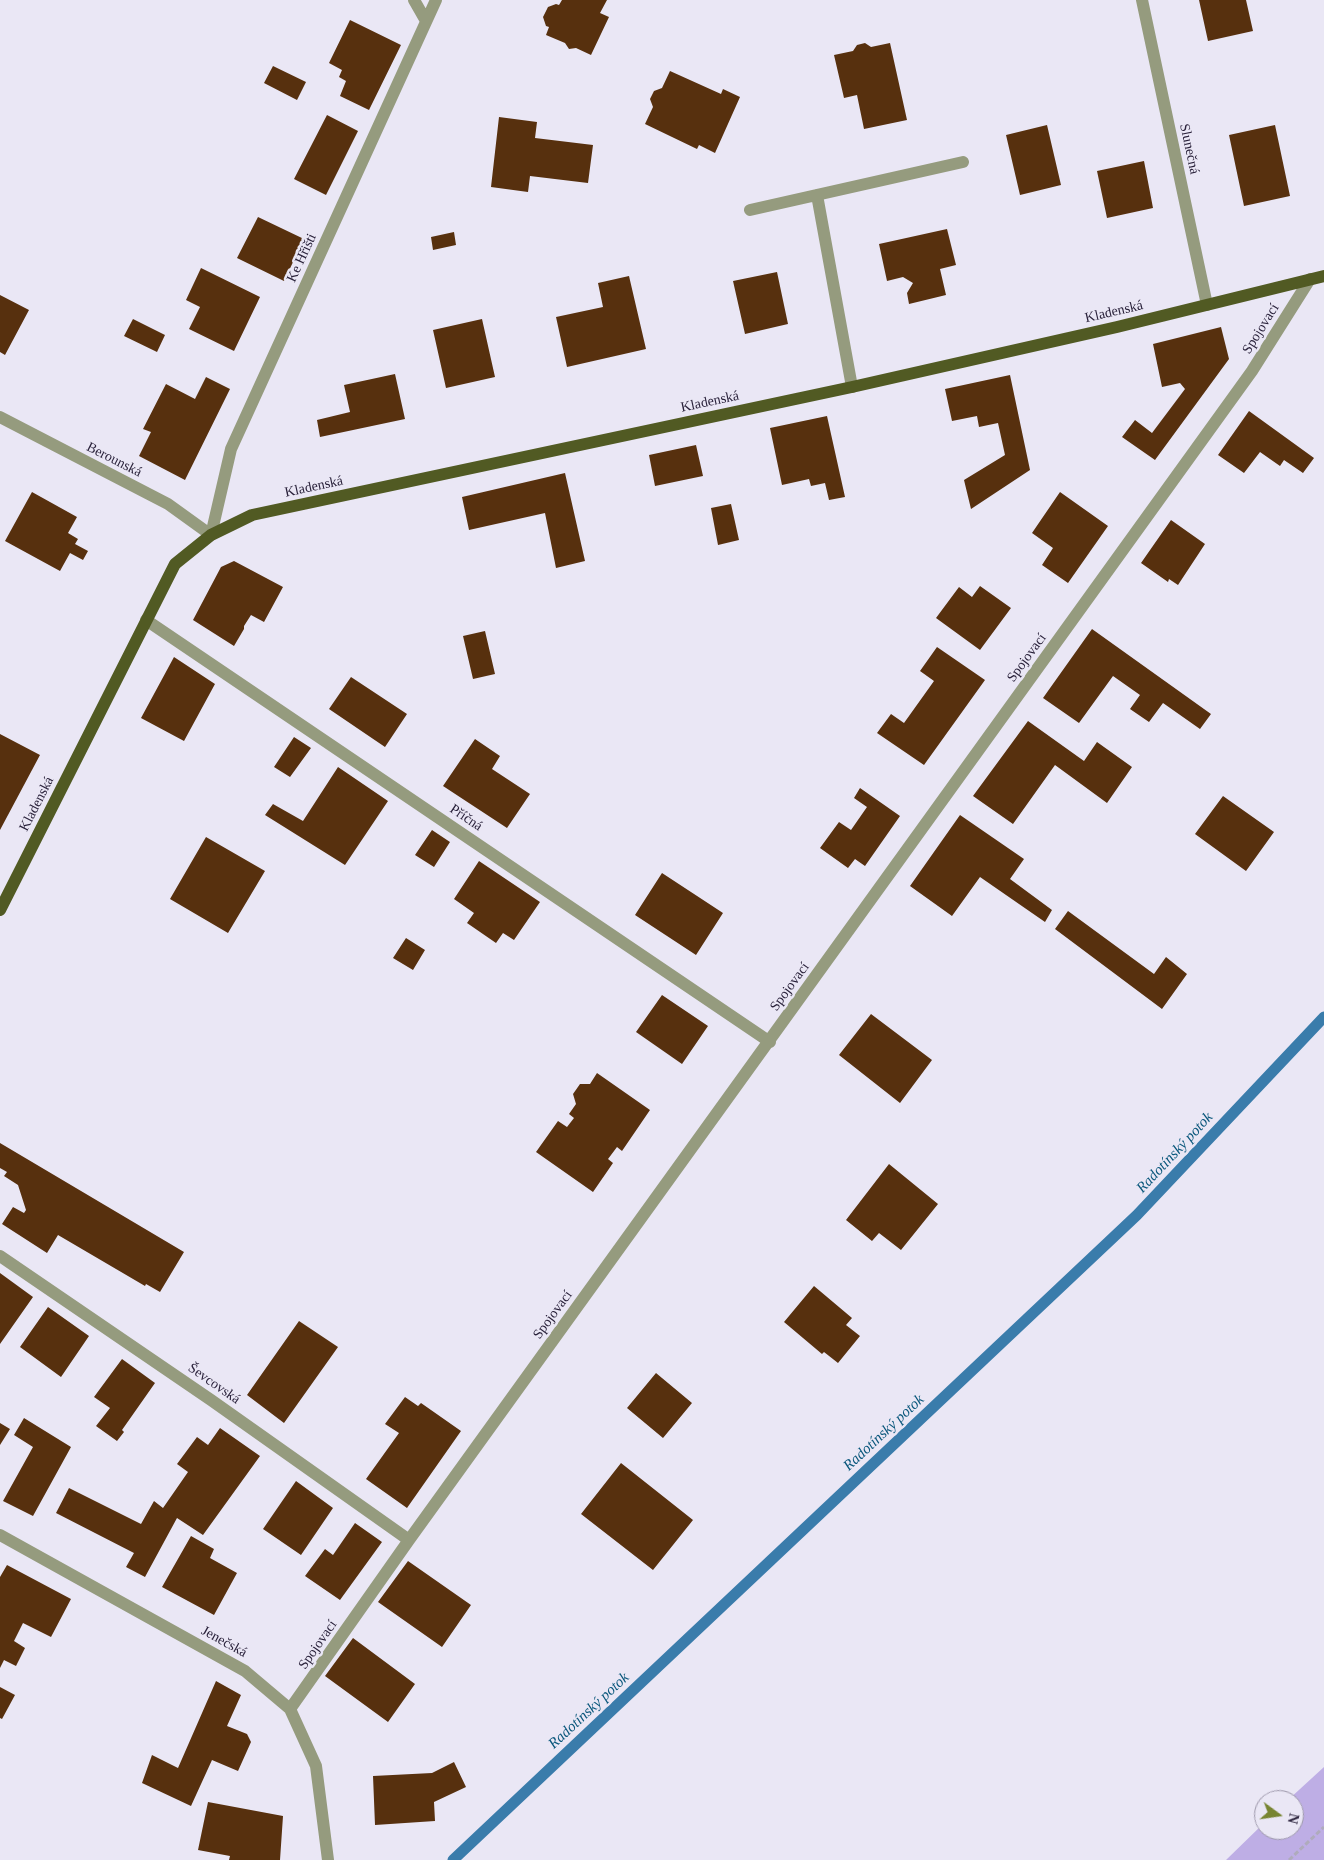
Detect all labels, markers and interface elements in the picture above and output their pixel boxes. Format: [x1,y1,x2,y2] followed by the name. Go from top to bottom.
[1175,122,1203,176] street label: Slunečná
[283,231,321,285] street label: Ke Hřišti
[1083,297,1145,327] street label: Kladenská
[1239,301,1283,357] street label: Spojovací
[679,388,741,416] street label: Kladenská
[84,439,144,481] street label: Berounská
[283,473,345,501] street label: Kladenská
[1004,630,1050,686] street label: Spojovací
[16,774,58,834] street label: Kladenská
[446,801,486,835] street label: Příčná
[767,959,813,1015] street label: Spojovací
[1133,1109,1217,1197] water label: Radotínský potok
[530,1287,576,1343] street label: Spojovací
[185,1360,243,1408] street label: Ševcovská
[840,1391,928,1475] water label: Radotínský potok
[295,1617,341,1673] street label: Spojovací
[198,1623,250,1661] street label: Jenečská
[545,1669,633,1753] water label: Radotínský potok
[1254,1790,1304,1840] north arrow
[1285,1812,1302,1825] text: N

